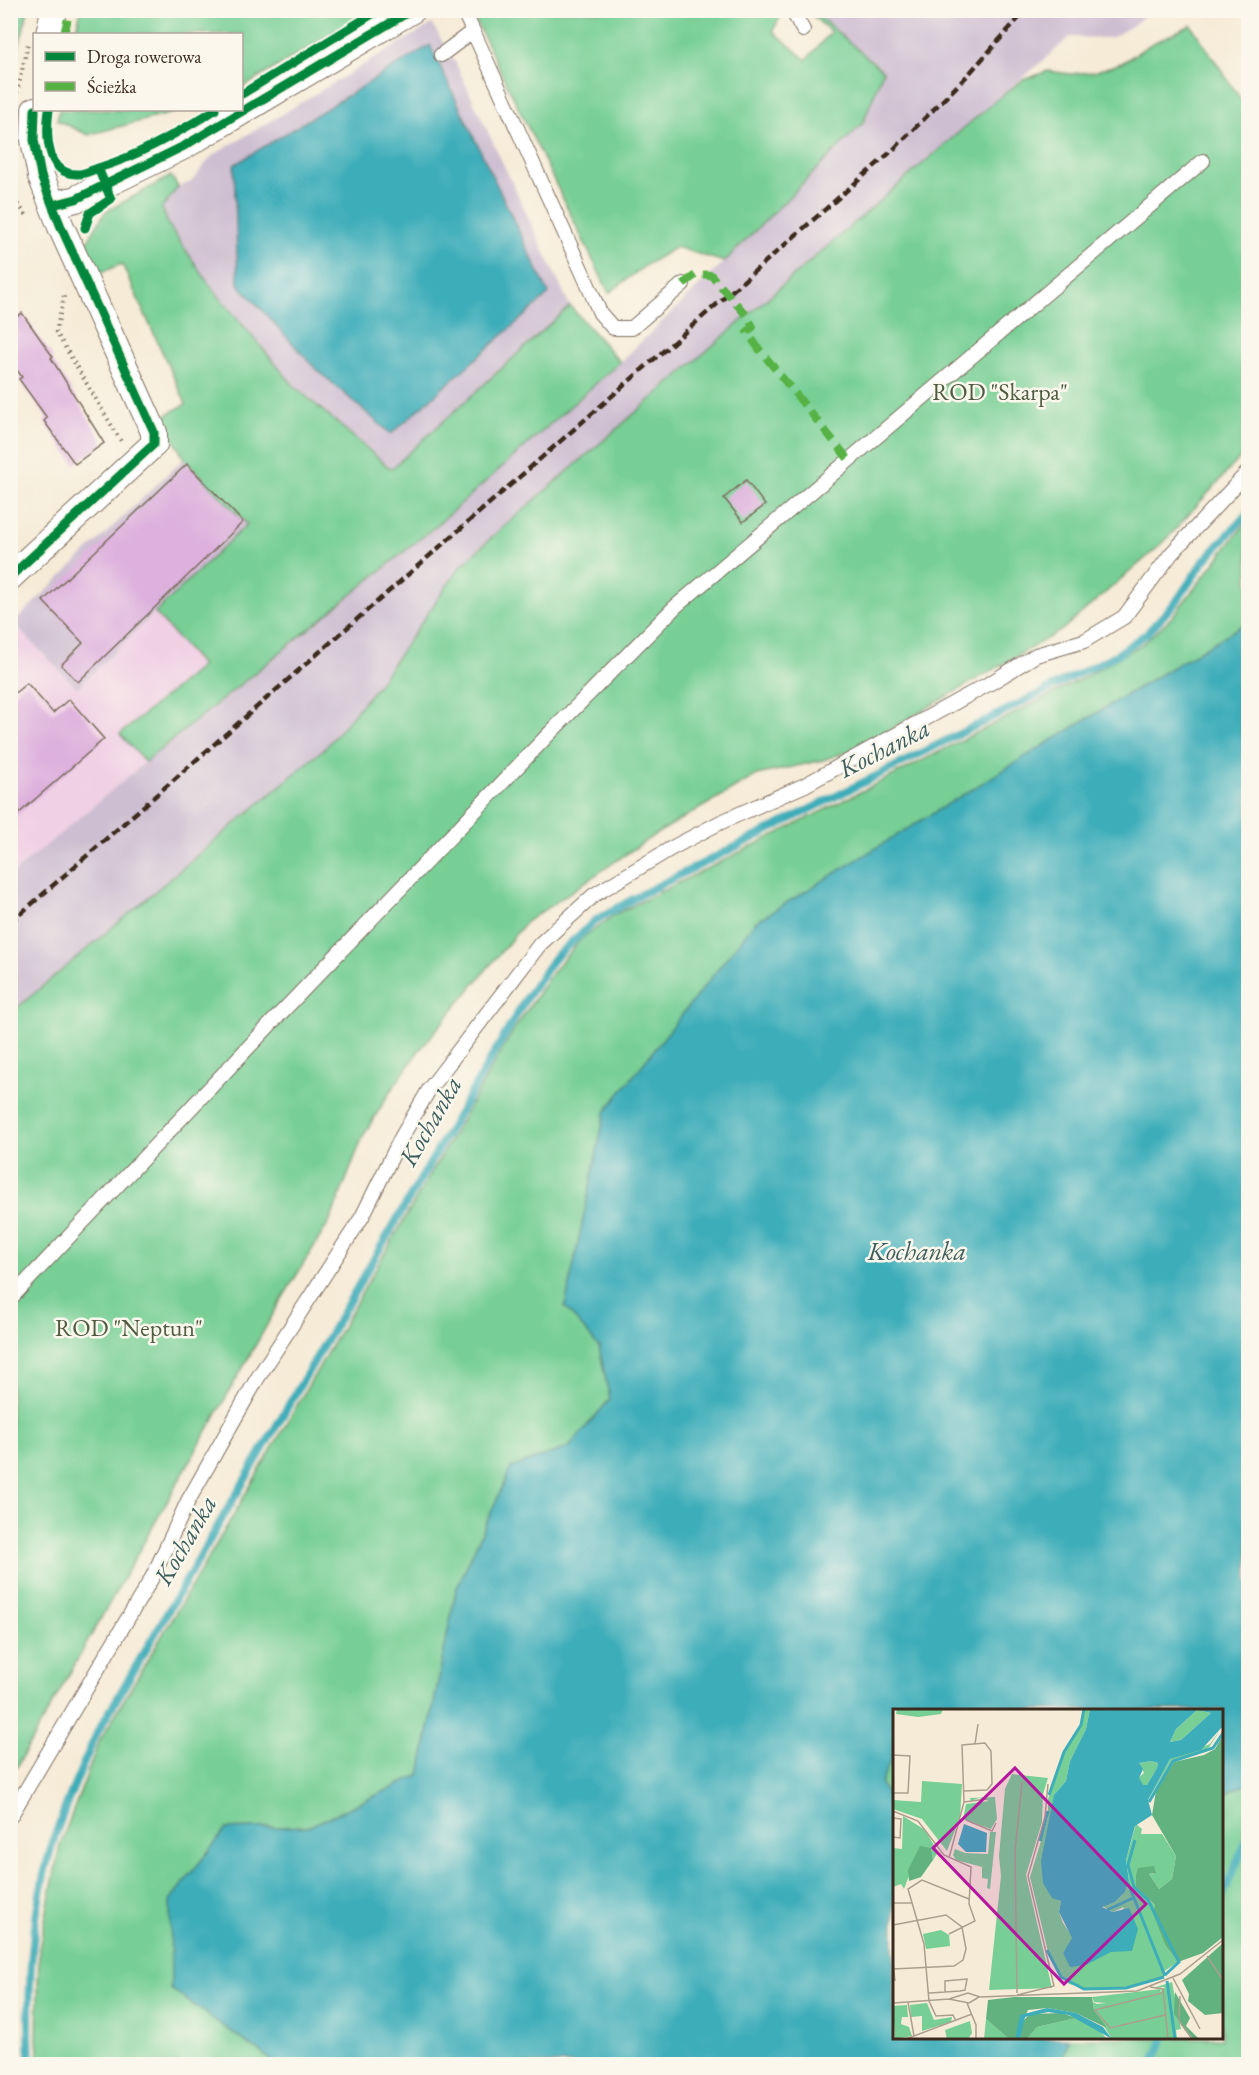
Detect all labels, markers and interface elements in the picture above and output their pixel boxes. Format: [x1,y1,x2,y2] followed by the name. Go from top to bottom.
[33,33,243,111] legend
[87,45,202,68] text: Droga rowerowa
[87,75,137,98] text: Ścieżka
[932,376,1068,407] park label: ROD "Skarpa"
[832,711,936,786] water label: Kochanka
[390,1070,469,1173] water label: Kochanka
[867,1234,966,1268] water label: Kochanka
[55,1312,203,1343] park label: ROD "Neptun"
[145,1489,224,1592] water label: Kochanka
[893,1709,1223,2039] inset map

